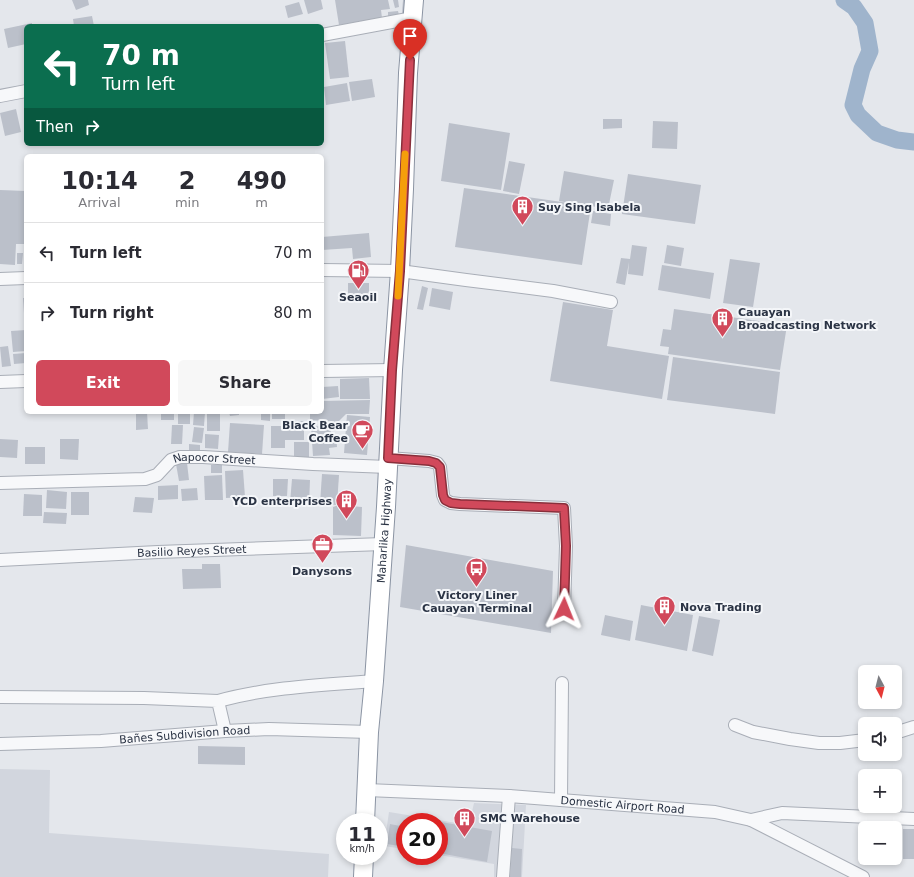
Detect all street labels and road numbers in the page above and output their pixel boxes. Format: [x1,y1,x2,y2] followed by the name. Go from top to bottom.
[171,450,257,467] street label: Napocor Street
[374,478,394,583] street label: Maharlika Highway
[137,542,247,560] street label: Basilio Reyes Street
[119,723,251,746] street label: Bañes Subdivision Road
[560,794,685,816] street label: Domestic Airport Road

